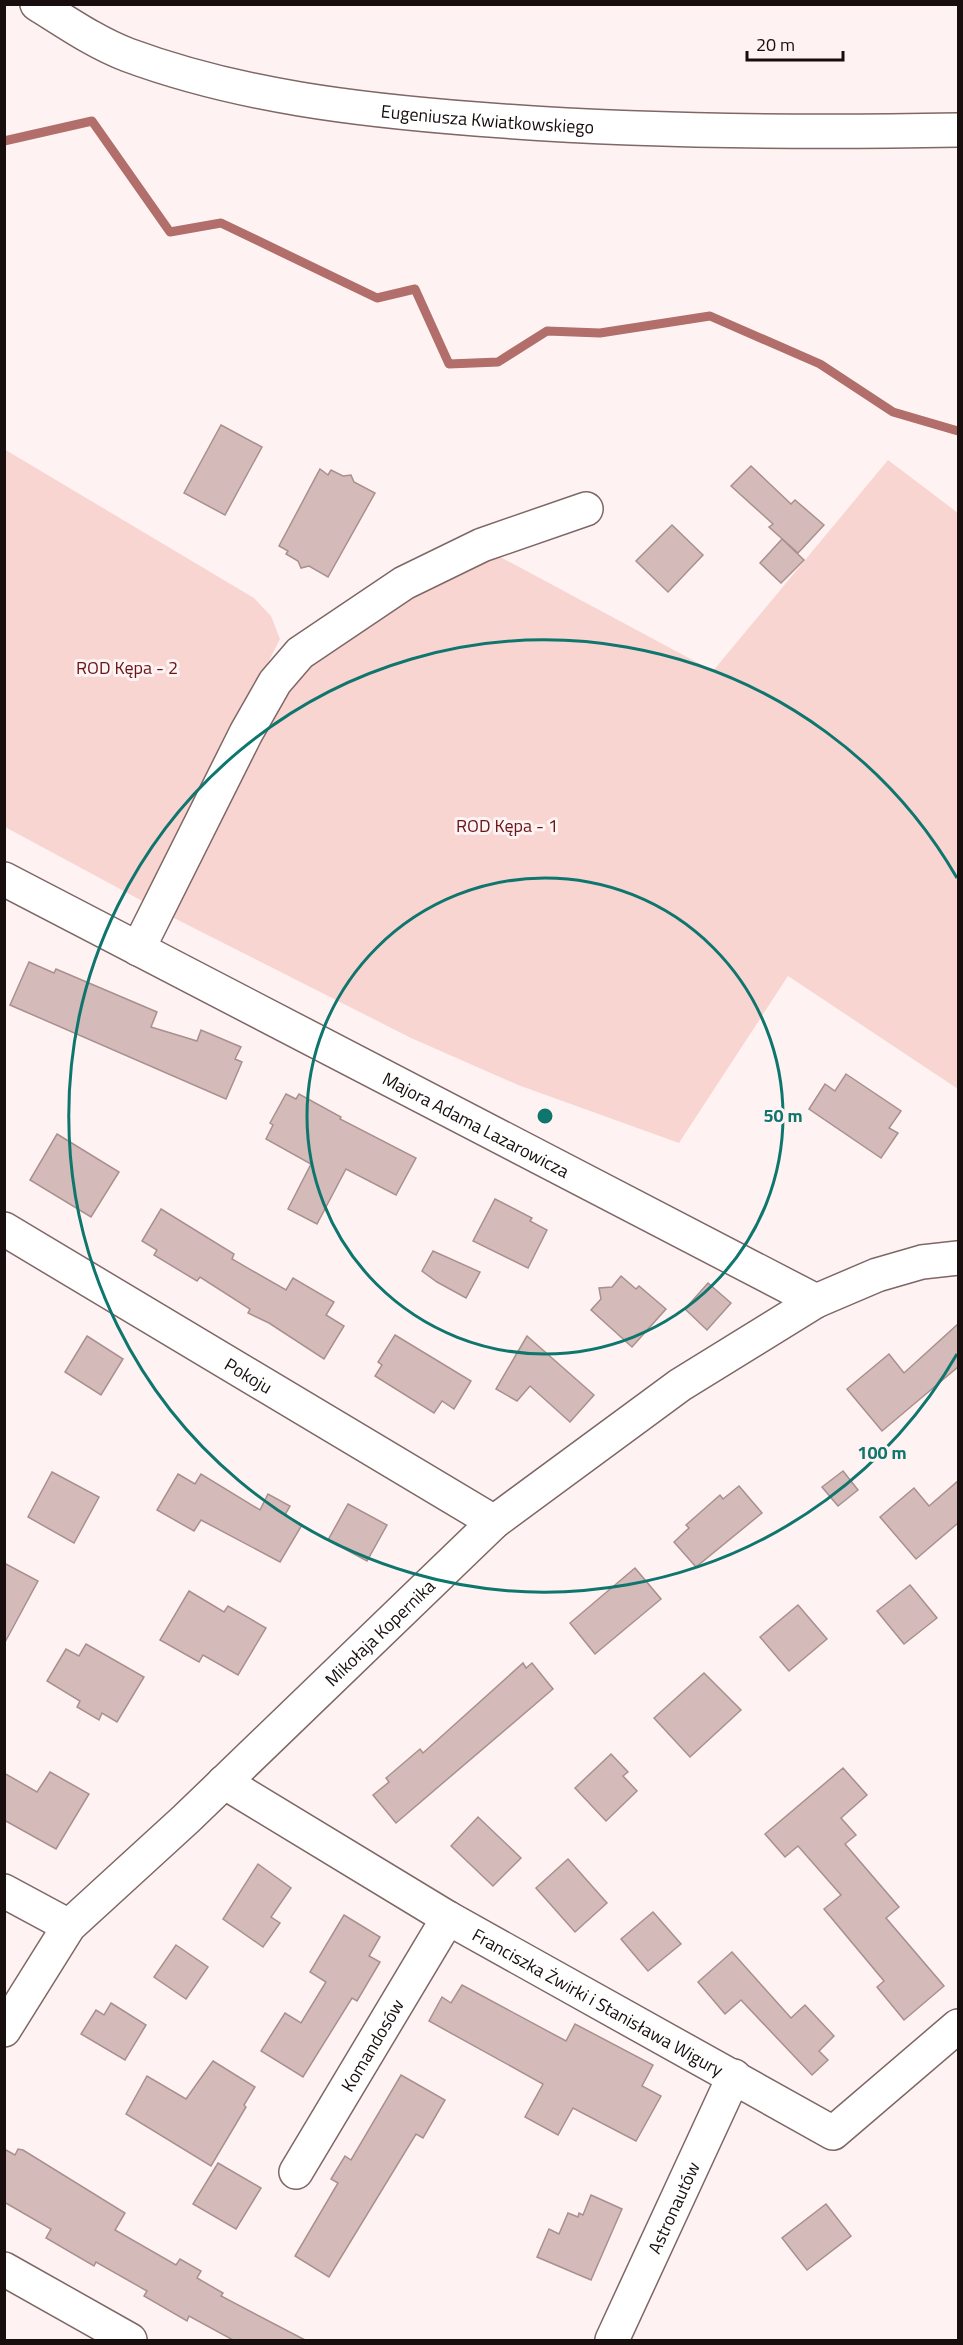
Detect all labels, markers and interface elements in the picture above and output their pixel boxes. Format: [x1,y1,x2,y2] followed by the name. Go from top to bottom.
[747,24,843,62] scale bar
[756,31,795,58] text: 20 m
[380,97,595,140] street label: Eugeniusza Kwiatkowskiego
[76,654,178,681] park label: ROD Kępa - 2
[456,812,558,839] park label: ROD Kępa - 1
[378,1065,574,1184] street label: Majora Adama Lazarowicza
[763,1102,803,1129] text: 50 m
[535,1106,555,1126] centre of rings
[220,1350,278,1400] street label: Pokoju
[857,1439,907,1466] text: 100 m
[318,1573,441,1692] street label: Mikołaja Kopernika
[468,1921,729,2083] street label: Franciszka Żwirki i Stanisława Wigury
[334,1993,410,2096] street label: Komandosów
[640,2157,706,2258] street label: Astronautów

